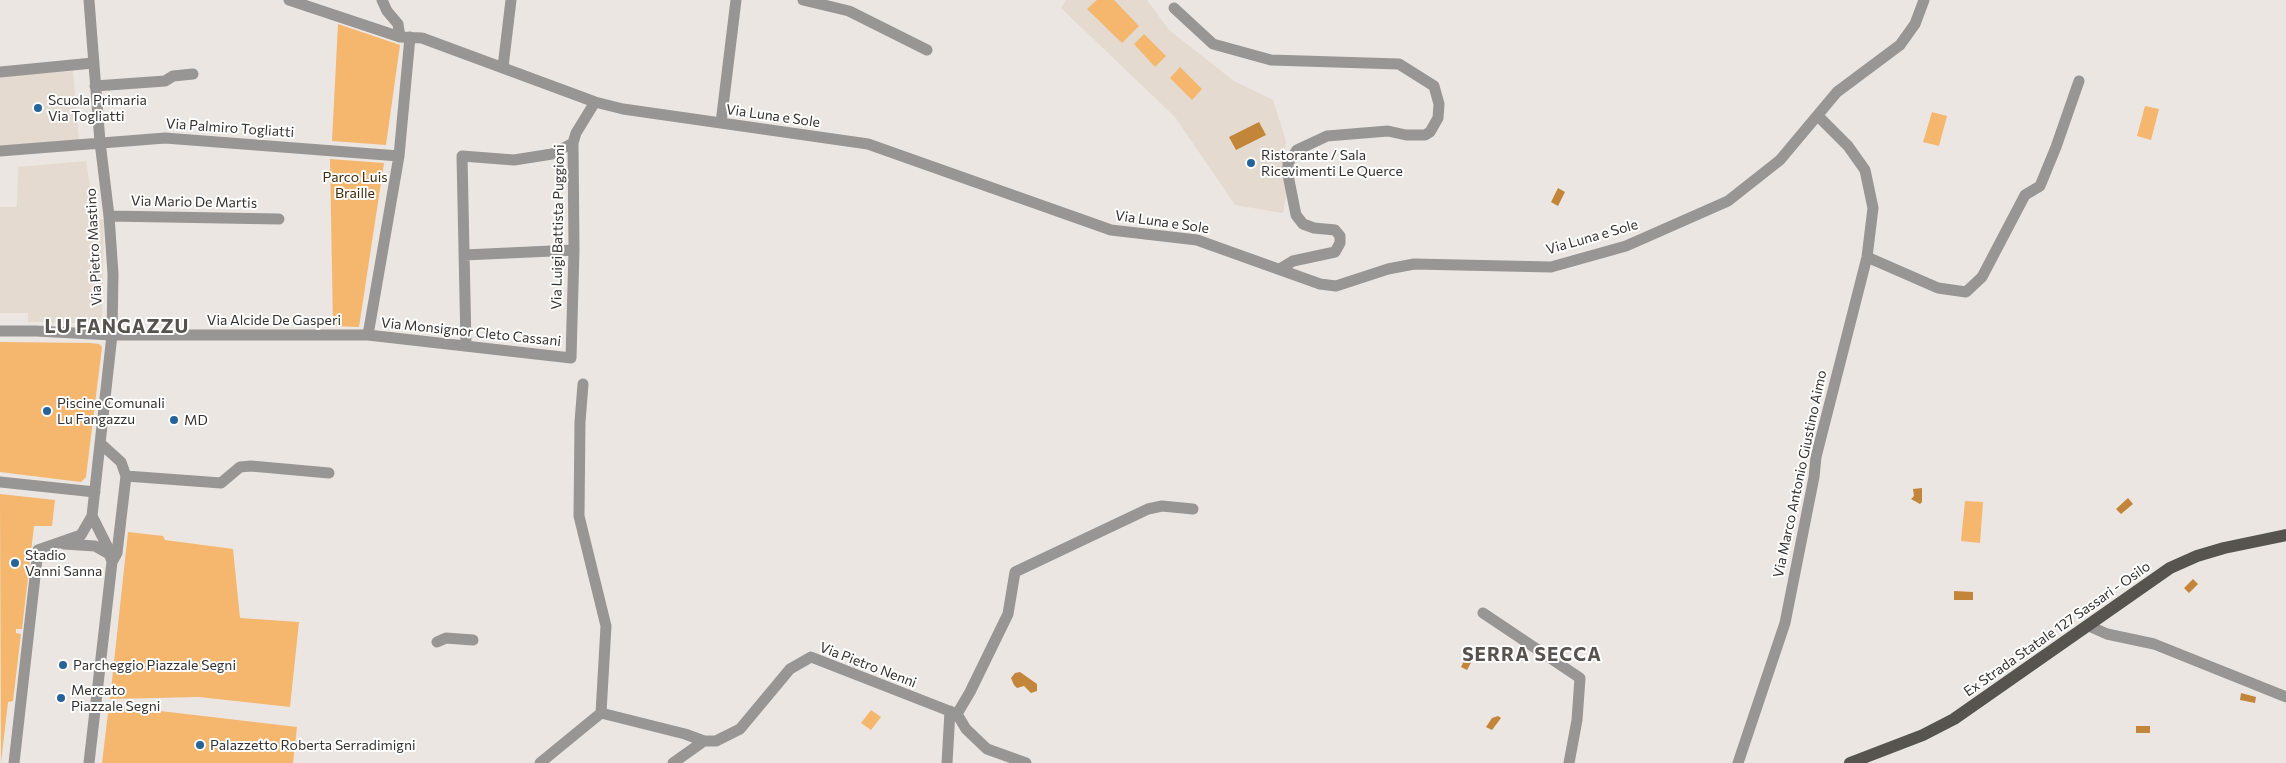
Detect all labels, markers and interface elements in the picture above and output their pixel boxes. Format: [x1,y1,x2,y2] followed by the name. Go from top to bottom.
[48,92,147,124] place label: Scuola Primaria Via Togliatti
[725,101,821,131] street label: Via Luna e Sole
[32,102,44,114] marker: Scuola Primaria Via Togliatti
[165,115,295,141] street label: Via Palmiro Togliatti
[548,144,568,310] street label: Via Luigi Battista Puggioni
[1261,147,1403,180] place label: Ristorante / Sala Ricevimenti Le Querce
[1245,157,1257,169] marker: Ristorante / Sala Ricevimenti Le Querce
[322,169,388,202] park label: Parco Luis Braille
[83,188,105,306] street label: Via Pietro Mastino
[131,192,257,212] street label: Via Mario De Martis
[1114,207,1210,237] street label: Via Luna e Sole
[1544,216,1640,258] street label: Via Luna e Sole
[207,312,341,328] street label: Via Alcide De Gasperi
[380,314,562,350] street label: Via Monsignor Cleto Cassani
[43,316,191,338] district label: LU FANGAZZU
[1770,369,1830,579] street label: Via Marco Antonio Giustino Aimo
[57,395,165,428] place label: Piscine Comunali Lu Fangazzu
[41,405,53,417] marker: Piscine Comunali Lu Fangazzu
[184,412,208,428] place label: MD
[168,414,180,426] marker: MD
[25,547,102,580] place label: Stadio Vanni Sanna
[9,557,21,569] marker: Stadio Vanni Sanna
[1960,558,2154,700] street label: Ex Strada Statale 127 Sassari - Osilo
[817,639,919,691] street label: Via Pietro Nenni
[1461,644,1603,666] district label: SERRA SECCA
[73,657,236,673] place label: Parcheggio Piazzale Segni
[57,659,69,671] marker: Parcheggio Piazzale Segni
[71,682,160,714] place label: Mercato Piazzale Segni
[55,692,67,704] marker: Mercato Piazzale Segni
[210,737,416,753] place label: Palazzetto Roberta Serradimigni
[194,739,206,751] marker: Palazzetto Roberta Serradimigni

